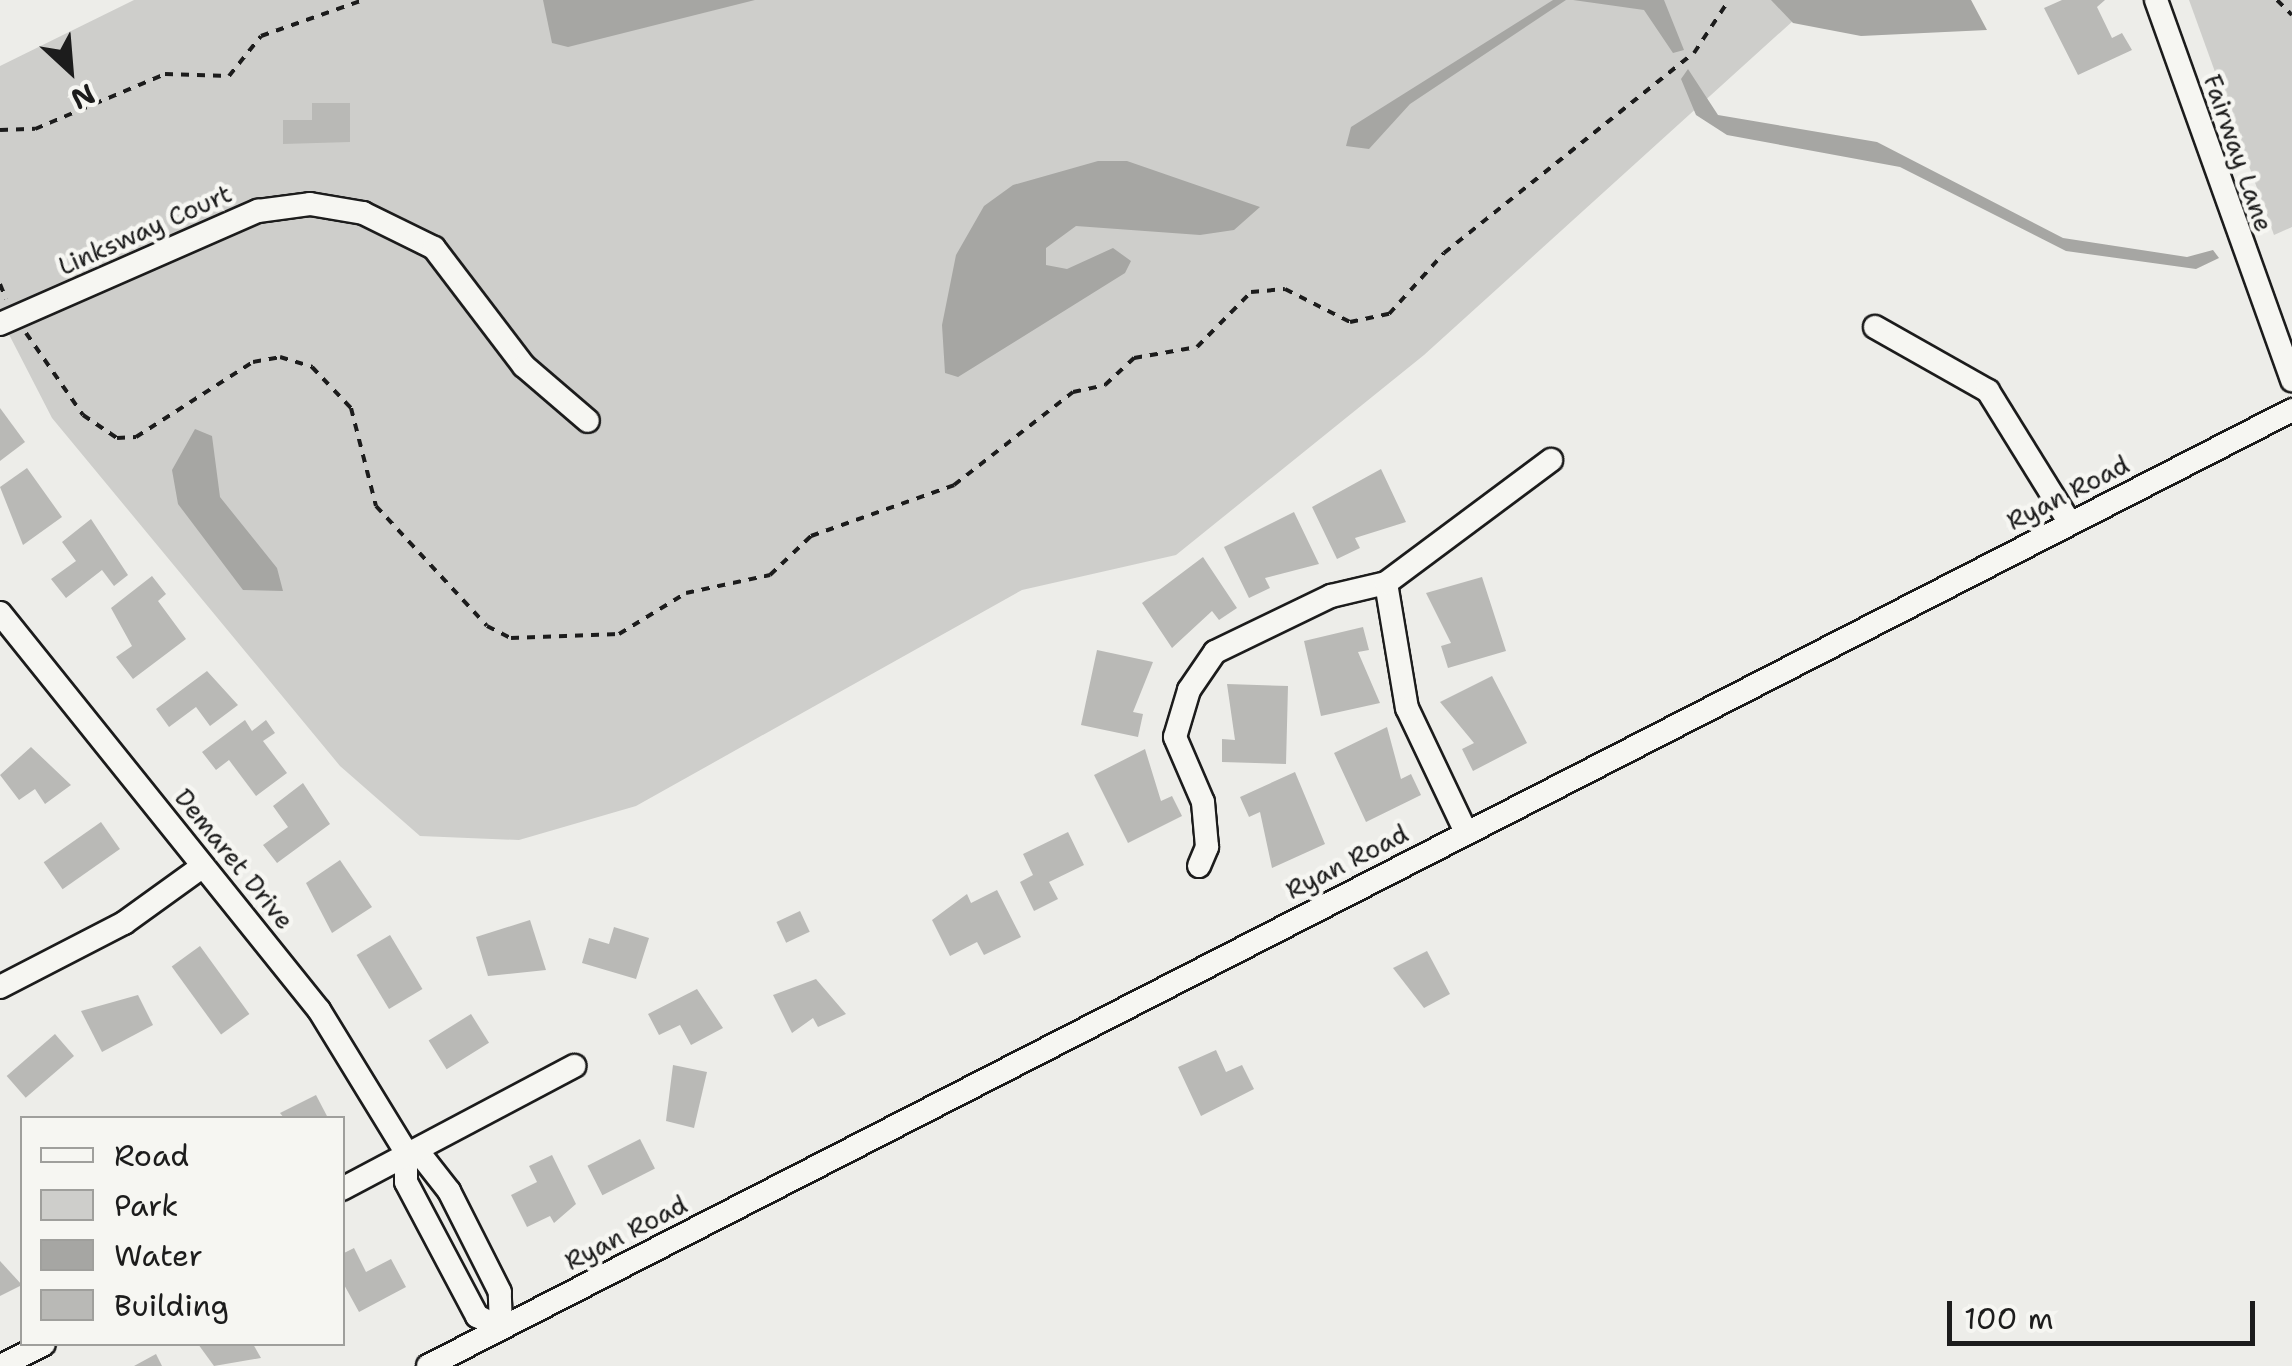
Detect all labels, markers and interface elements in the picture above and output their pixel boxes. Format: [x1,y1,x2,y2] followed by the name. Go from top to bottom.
[20,20,120,120] north arrow
[2197,71,2279,235] street label: Fairway Lane
[65,75,101,119] text: N
[54,178,236,282] street label: Linksway Court
[2002,449,2134,537] street label: Ryan Road
[168,783,300,935] street label: Demaret Drive
[1281,818,1413,906] street label: Ryan Road
[20,1116,345,1346] legend
[114,1135,189,1176] text: Road
[114,1185,178,1226] text: Park
[560,1189,692,1277] street label: Ryan Road
[114,1235,203,1276] text: Water
[1952,1281,2260,1343] scale bar
[114,1285,229,1326] text: Building
[1964,1298,2054,1339] text: 100 m

